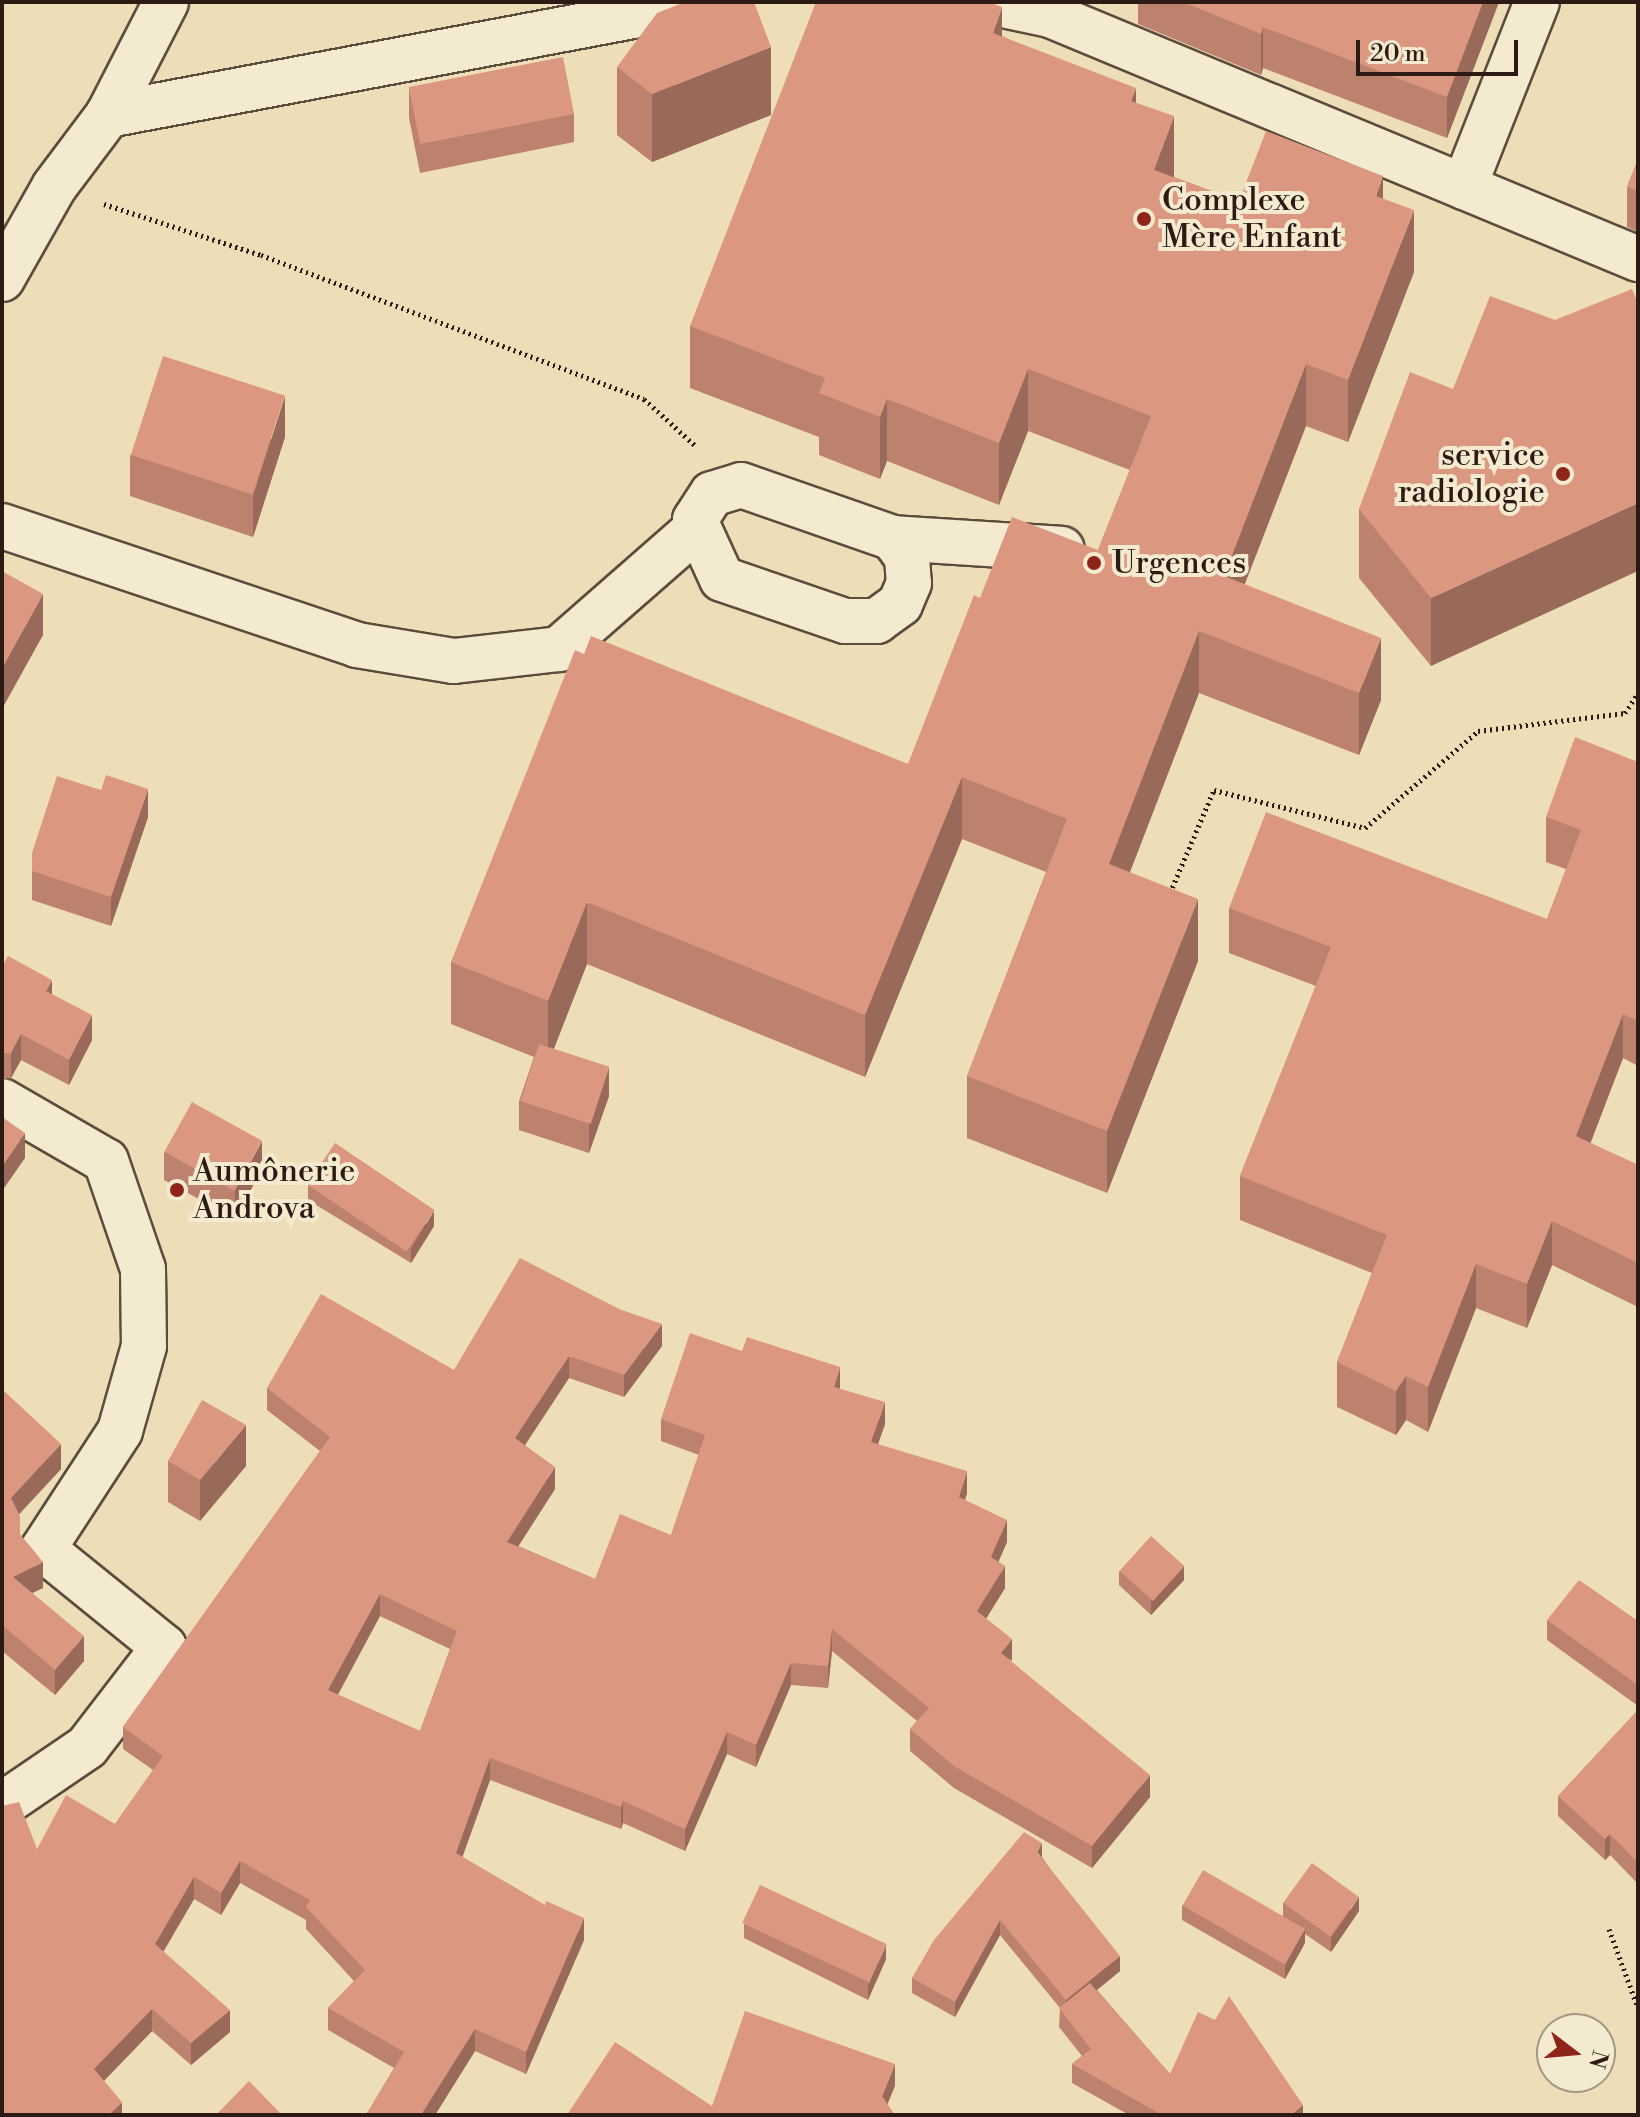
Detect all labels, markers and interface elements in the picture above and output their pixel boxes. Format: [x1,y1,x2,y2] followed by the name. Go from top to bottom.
[1360,24,1522,74] scale bar
[1370,39,1426,69] text: 20 m
[1162,182,1342,257] place label: Complexe Mère Enfant
[1133,208,1155,230] marker: Complexe Mère Enfant
[1398,437,1545,512] place label: service radiologie
[1552,463,1574,485] marker: service radiologie
[1112,544,1246,582] place label: Urgences
[1083,552,1105,574] marker: Urgences
[193,1153,355,1228] place label: Aumônerie Androva
[168,1181,186,1199] marker: Aumônerie Androva
[1536,2013,1616,2093] north arrow
[1582,2047,1613,2071] text: N

